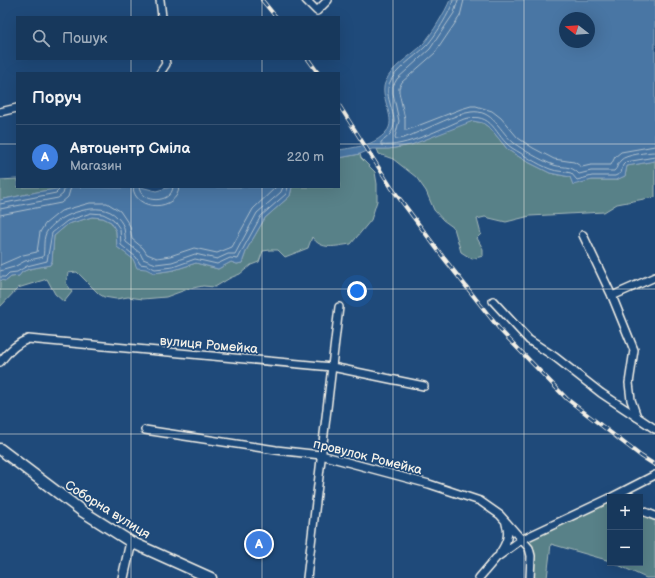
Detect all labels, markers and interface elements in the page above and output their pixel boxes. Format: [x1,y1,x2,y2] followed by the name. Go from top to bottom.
[559,12,595,48] north arrow
[16,16,340,60] search box
[30,27,52,49] icon: search
[62,29,108,48] text: Пошук
[32,88,82,108] text: Поруч
[70,139,190,158] text: Автоцентр Сміла
[41,149,49,165] text: A
[287,149,324,165] text: 220 m
[70,158,122,174] text: Магазин
[347,281,367,301] your location
[159,333,259,357] street label: вулиця Ромейка
[312,436,424,478] street label: провулок Ромейка
[62,477,153,543] street label: Соборна вулиця
[607,494,643,566] map controls
[607,494,643,530] button: +
[246,529,272,559] pin: A
[607,530,643,566] button: −

